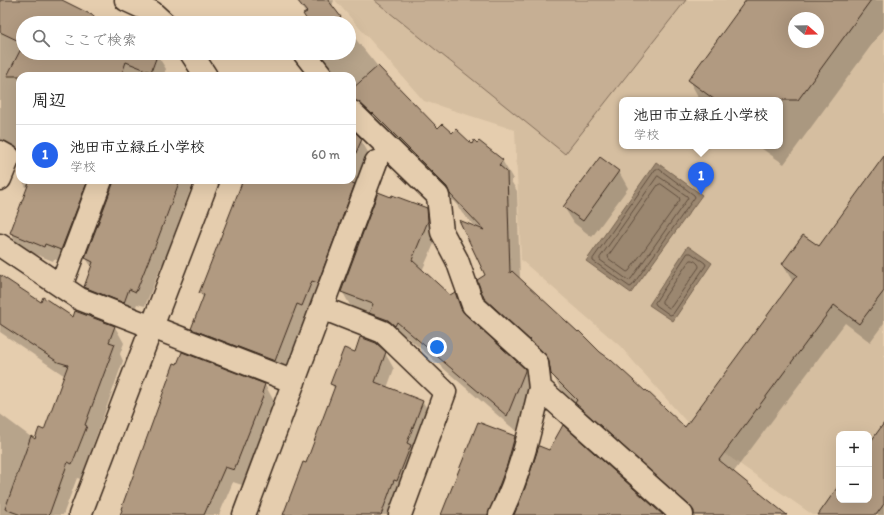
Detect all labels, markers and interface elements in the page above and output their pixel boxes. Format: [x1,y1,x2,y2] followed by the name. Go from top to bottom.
[788,12,824,48] north arrow
[16,16,356,60] search box
[30,27,52,49] icon: search
[62,31,137,49] text: ここで検索
[32,90,66,110] text: 周辺
[619,97,783,149] popup
[633,106,769,124] text: 池田市立緑丘小学校
[633,127,660,142] text: 学校
[70,138,205,156] text: 池田市立緑丘小学校
[42,147,48,162] text: 1
[311,147,340,162] text: 60 m
[70,159,96,174] text: 学校
[688,162,714,195] pin: 1
[427,337,447,357] your location
[836,431,872,503] map controls
[836,431,872,467] button: +
[836,467,872,503] button: −

